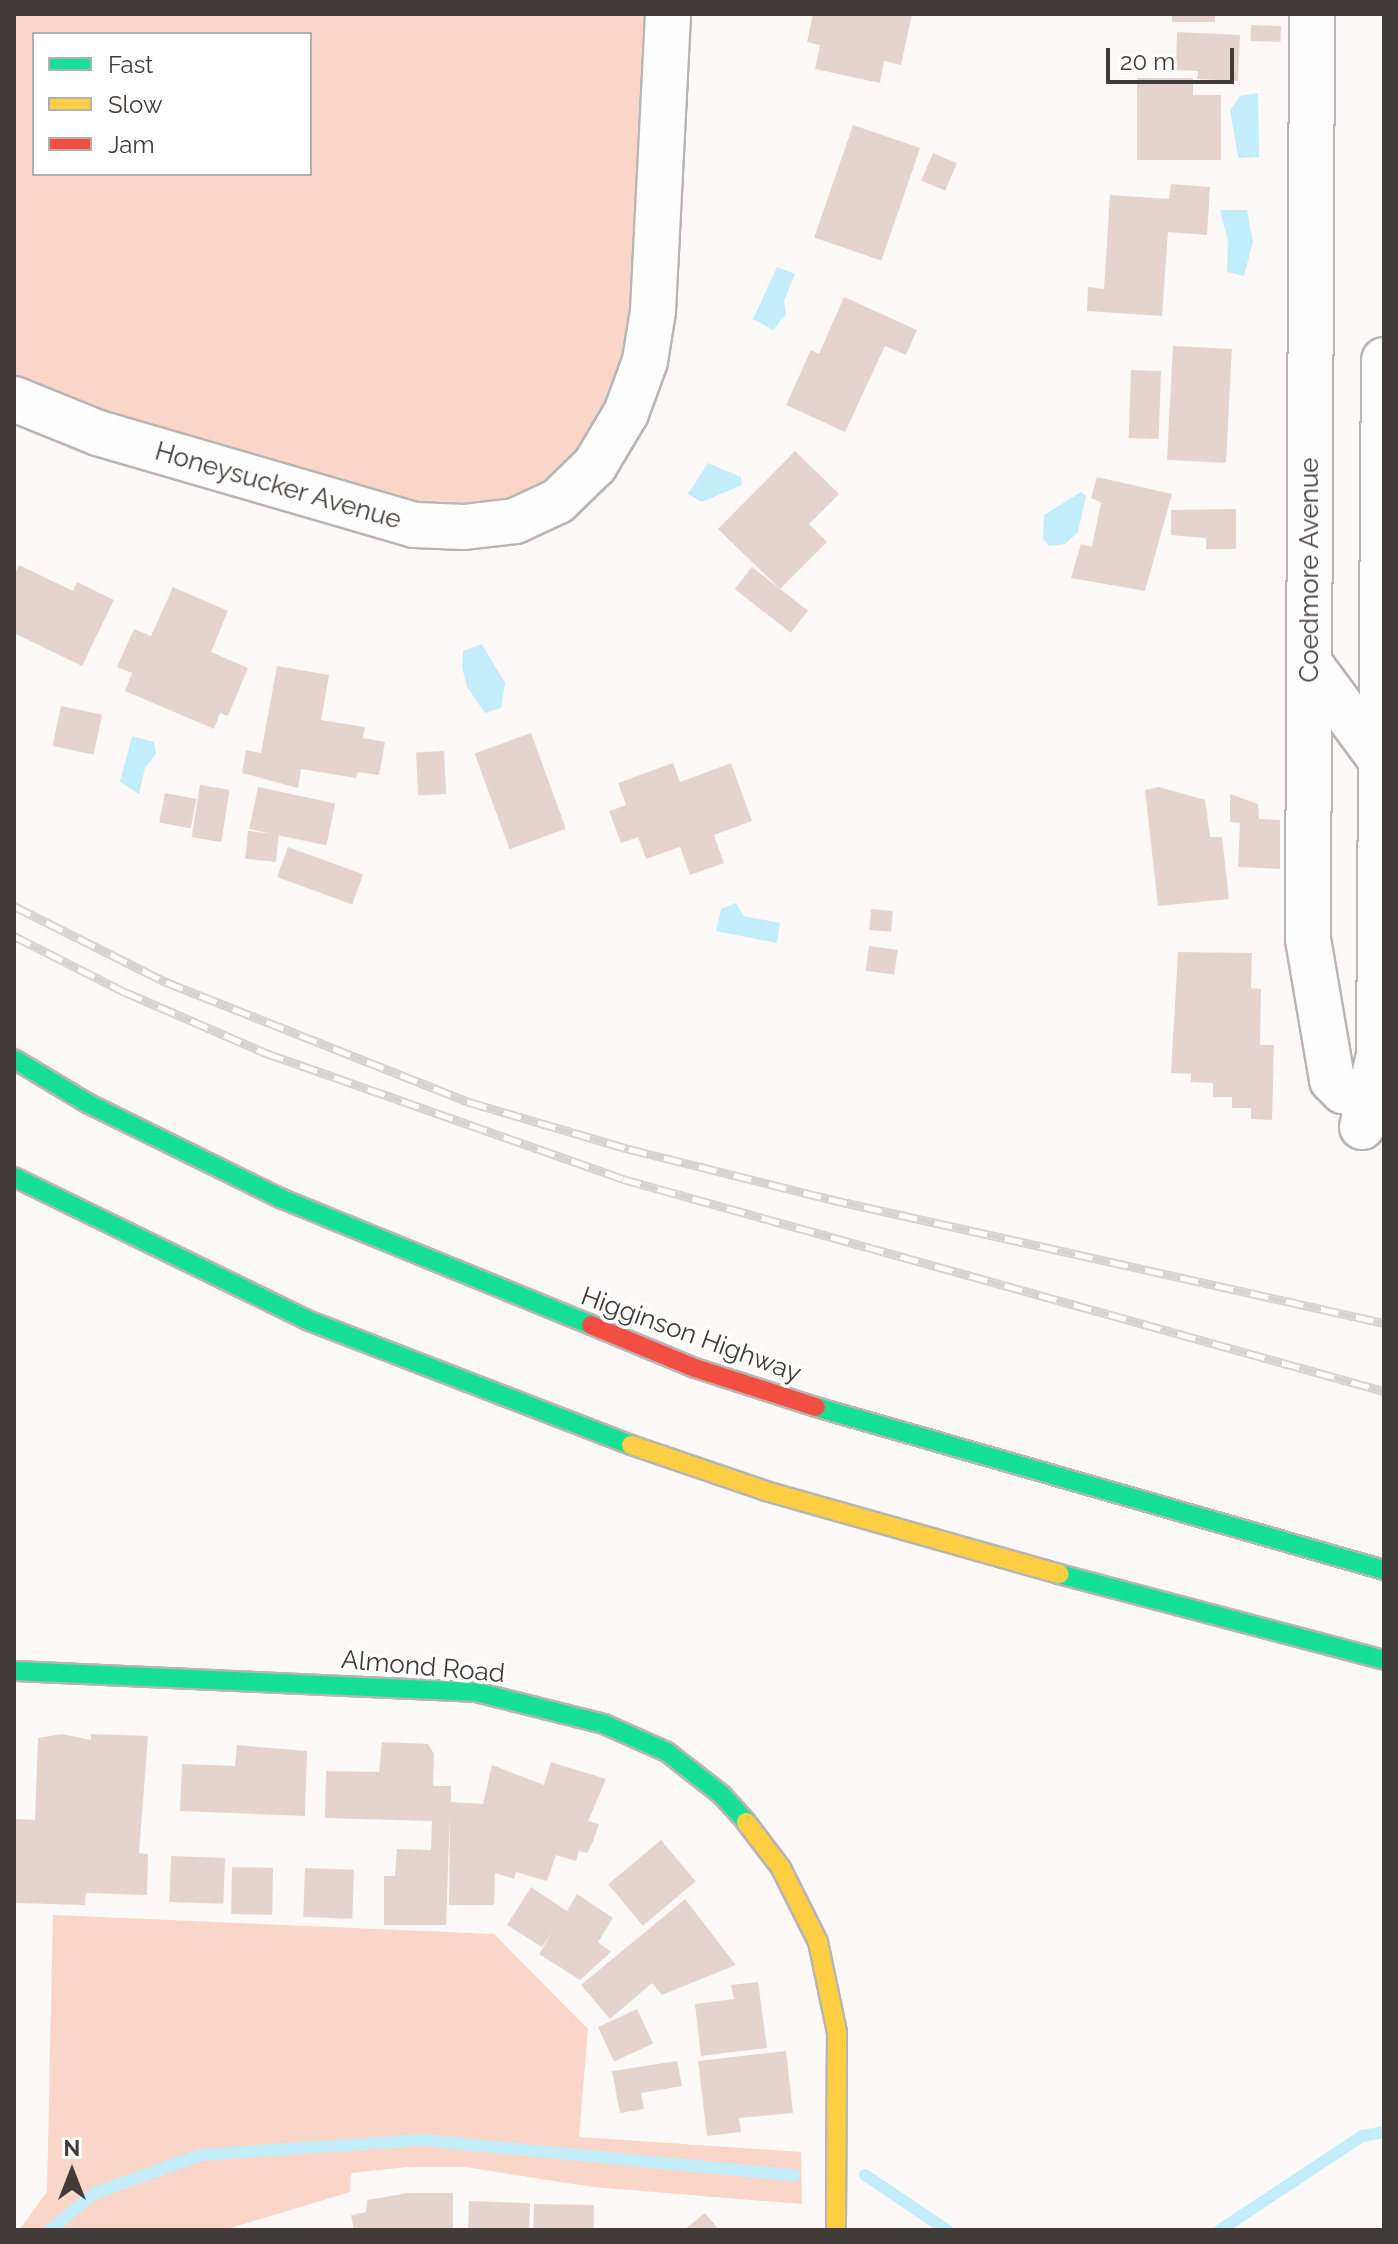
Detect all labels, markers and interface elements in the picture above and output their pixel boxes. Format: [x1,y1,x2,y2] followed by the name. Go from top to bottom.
[32,32,312,176] legend
[1110,32,1238,82] scale bar
[1120,47,1175,76] text: 20 m
[108,50,153,79] text: Fast
[108,90,162,119] text: Slow
[108,130,154,159] text: Jam
[151,436,405,536] street label: Honeysucker Avenue
[1294,457,1326,683] street label: Coedmore Avenue
[577,1281,805,1389] street label: Higginson Highway
[340,1644,506,1690] street label: Almond Road
[32,2132,112,2212] north arrow
[64,2135,80,2161] text: N

